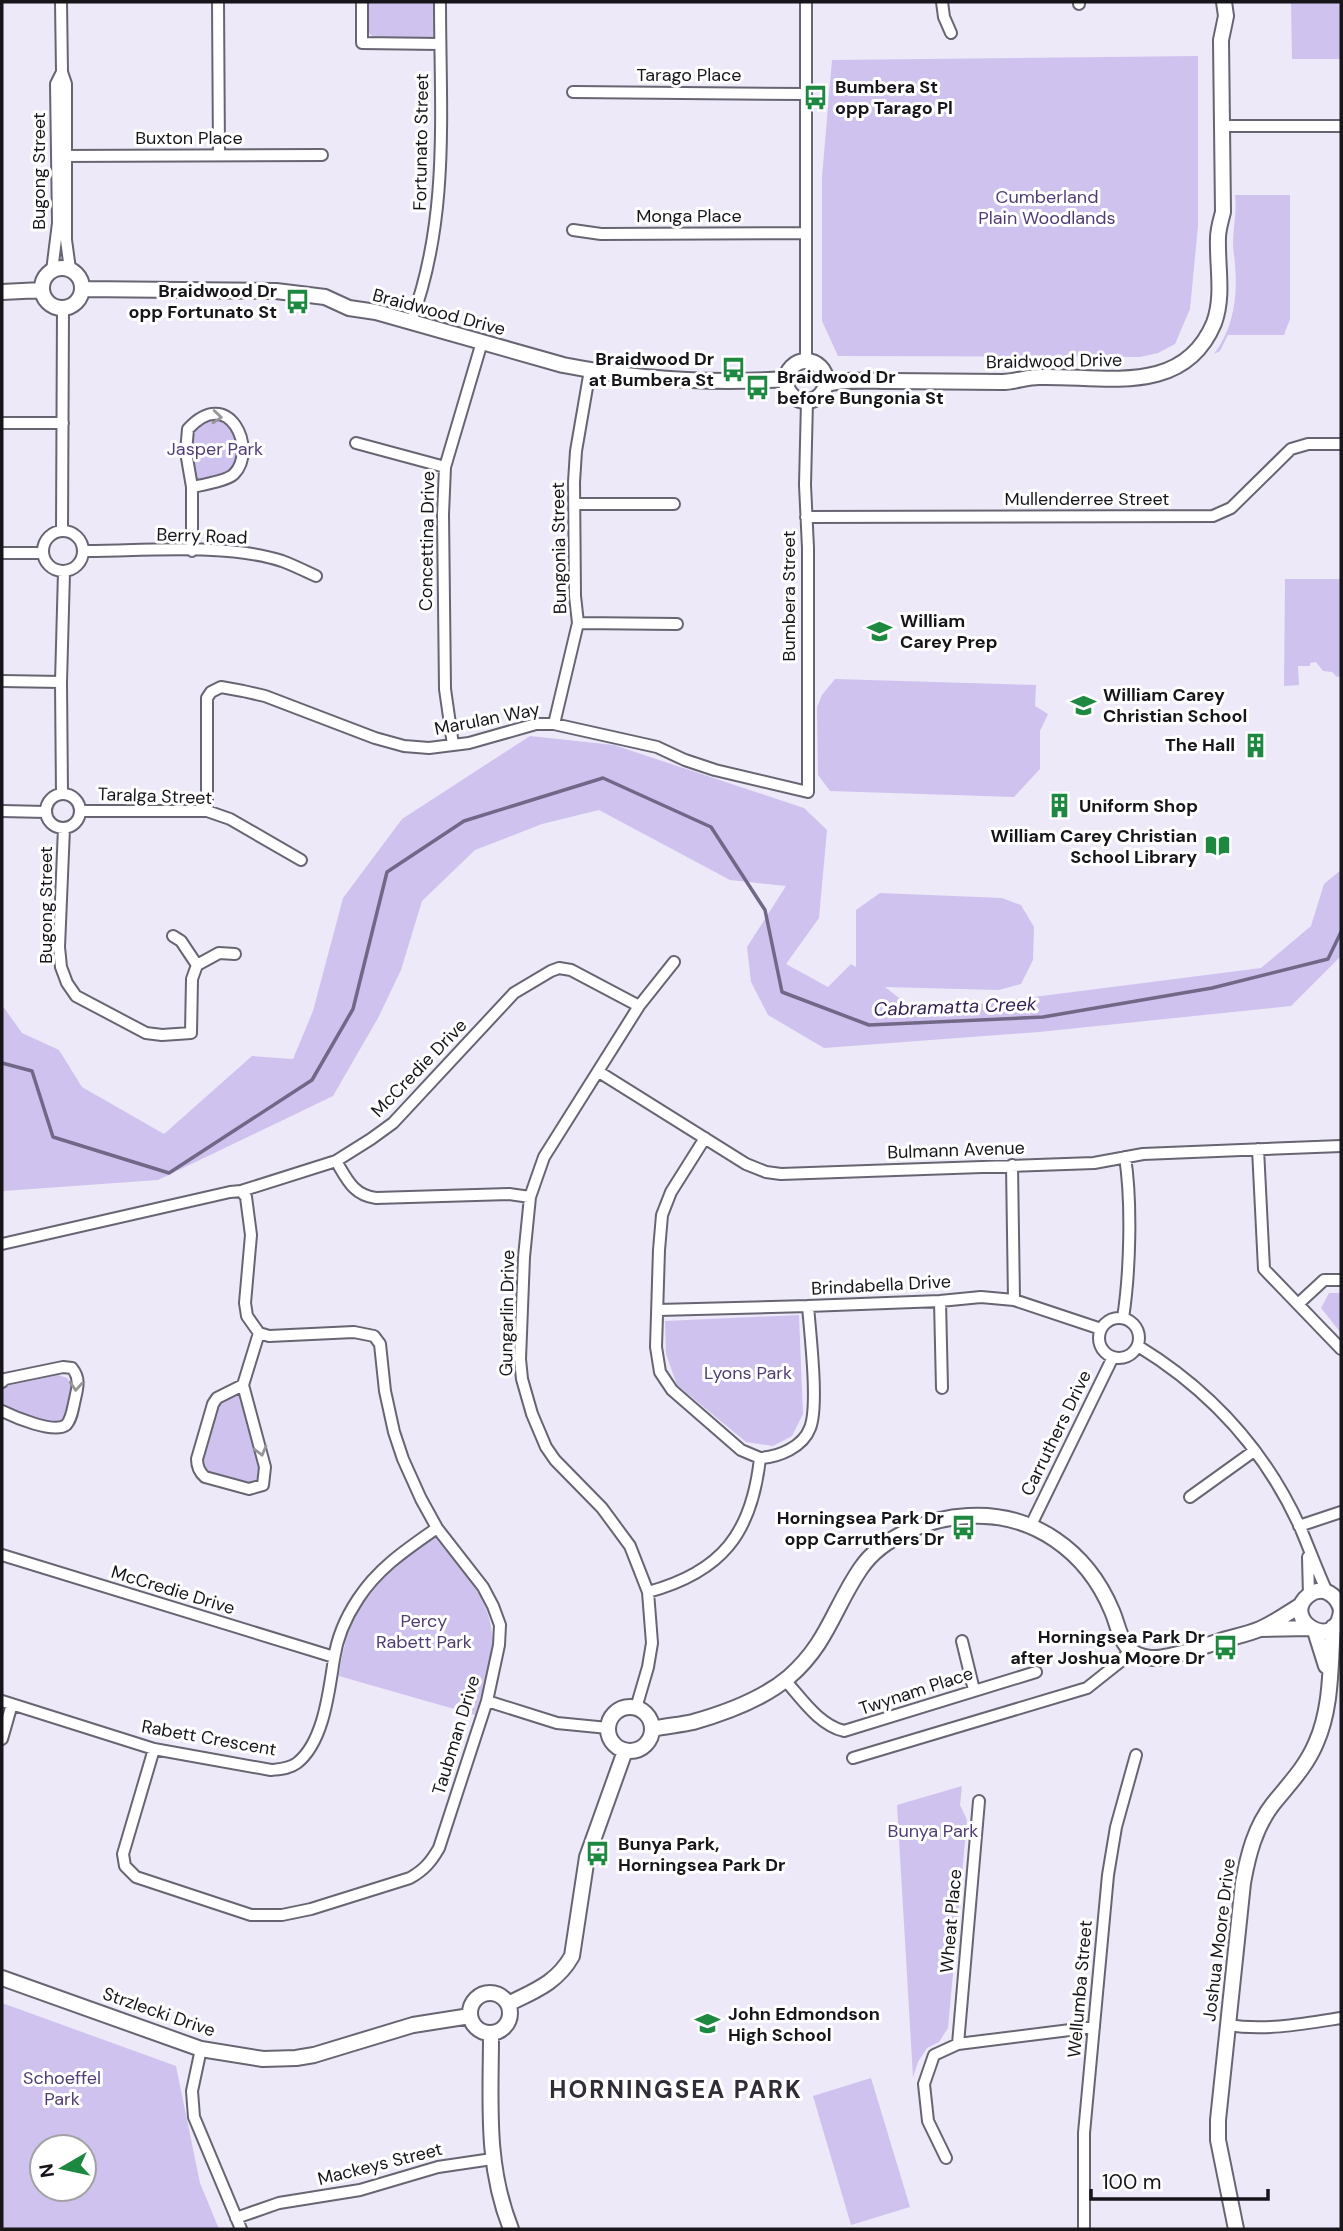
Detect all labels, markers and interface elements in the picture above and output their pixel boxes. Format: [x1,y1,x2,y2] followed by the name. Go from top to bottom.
[637,63,741,87] street label: Tarago Place
[408,73,434,211] street label: Fortunato Street
[835,75,953,120] place label: Bumbera St opp Tarago Pl
[801,83,829,111] bus stop icon: Bumbera St opp Tarago Pl
[27,112,51,230] street label: Bugong Street
[135,126,243,150] street label: Buxton Place
[978,185,1116,230] park label: Cumberland Plain Woodlands
[636,204,742,228] street label: Monga Place
[128,279,277,324] place label: Braidwood Dr opp Fortunato St
[370,283,508,341] street label: Braidwood Drive
[283,287,311,315] bus stop icon: Braidwood Dr opp Fortunato St
[589,347,714,392] place label: Braidwood Dr at Bumbera St
[986,348,1122,374] street label: Braidwood Drive
[720,355,748,383] bus stop icon: Braidwood Dr at Bumbera St
[777,365,944,410] place label: Braidwood Dr before Bungonia St
[743,373,771,401] bus stop icon: Braidwood Dr before Bungonia St
[212,409,223,424] one-way arrow
[167,437,263,461] park label: Jasper Park
[414,471,440,611] street label: Concettina Drive
[546,482,572,614] street label: Bungonia Street
[1005,487,1169,511] street label: Mullenderree Street
[156,522,248,550] street label: Berry Road
[777,531,801,661] street label: Bumbera Street
[900,609,997,654] place label: William Carey Prep
[866,617,894,645] school or university icon: William Carey Prep
[1103,683,1247,728] place label: William Carey Christian School
[1069,691,1097,719] school or university icon: William Carey Christian School
[432,697,542,741] street label: Marulan Way
[1241,731,1269,759] building icon: The Hall
[1165,733,1235,757] place label: The Hall
[97,782,213,810] street label: Taralga Street
[1045,792,1073,820] building icon: Uniform Shop
[1079,794,1198,818] place label: Uniform Shop
[991,824,1197,869] place label: William Carey Christian School Library
[1203,832,1231,860] library icon: William Carey Christian School Library
[34,846,58,964] street label: Bugong Street
[873,991,1037,1022] water label: Cabramatta Creek
[366,1014,472,1122] street label: McCredie Drive
[887,1136,1025,1164] street label: Bulmann Avenue
[494,1249,520,1377] street label: Gungarlin Drive
[810,1269,952,1301] street label: Brindabella Drive
[704,1361,792,1385] park label: Lyons Park
[1015,1366,1097,1500] street label: Carruthers Drive
[69,1381,84,1392] one-way arrow
[252,1444,267,1456] one-way arrow
[777,1506,944,1551] place label: Horningsea Park Dr opp Carruthers Dr
[950,1514,978,1542] bus stop icon: Horningsea Park Dr opp Carruthers Dr
[108,1560,238,1620] street label: McCredie Drive
[376,1609,472,1654] park label: Percy Rabett Park
[1010,1625,1205,1670] place label: Horningsea Park Dr after Joshua Moore Dr
[1211,1633,1239,1661] bus stop icon: Horningsea Park Dr after Joshua Moore Dr
[856,1661,976,1721] street label: Twynam Place
[426,1672,486,1798] street label: Taubman Drive
[140,1714,278,1762] street label: Rabett Crescent
[888,1819,978,1843] park label: Bunya Park
[618,1832,785,1877] place label: Bunya Park, Horningsea Park Dr
[584,1840,612,1868] bus stop icon: Bunya Park, Horningsea Park Dr
[1197,1857,1241,2023] street label: Joshua Moore Drive
[935,1868,967,1974] street label: Wheat Place
[1062,1919,1098,2059] street label: Wellumba Street
[99,1981,219,2043] street label: Strzlecki Drive
[728,2002,880,2047] place label: John Edmondson High School
[694,2010,722,2038] school or university icon: John Edmondson High School
[23,2066,101,2111] park label: Schoeffel Park
[549,2074,803,2105] district label: HORNINGSEA PARK
[28,2133,98,2203] north arrow
[315,2137,445,2191] street label: Mackeys Street
[1091,2158,1268,2202] scale bar
[33,2162,60,2179] text: N
[1102,2168,1162,2196] text: 100 m

